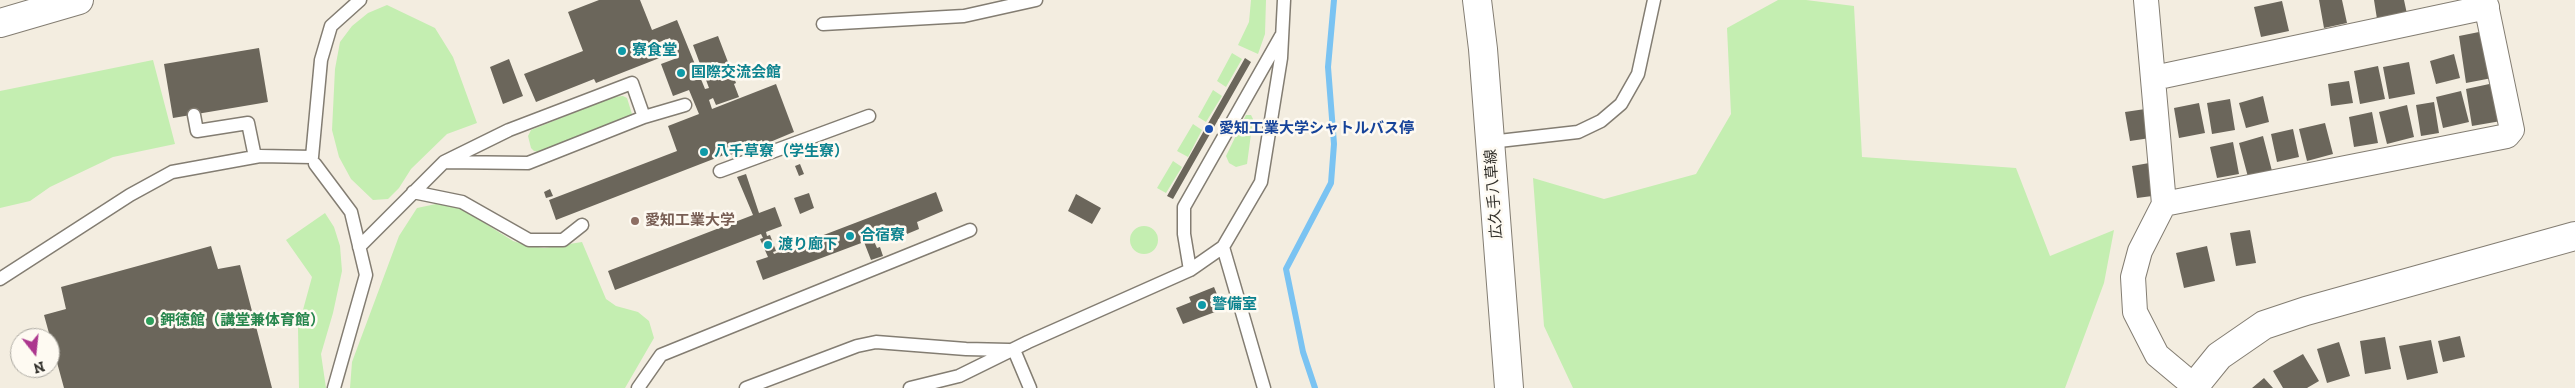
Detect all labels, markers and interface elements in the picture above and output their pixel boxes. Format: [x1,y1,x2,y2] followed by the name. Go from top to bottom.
[632,42,677,60] place label: 寮食堂
[616,45,628,57] marker: 寮食堂
[691,64,781,82] place label: 国際交流会館
[675,67,687,79] marker: 国際交流会館
[1219,120,1414,138] place label: 愛知工業大学シャトルバス停
[1203,123,1215,135] marker: 愛知工業大学シャトルバス停
[714,143,849,161] place label: 八千草寮（学生寮）
[698,146,710,158] marker: 八千草寮（学生寮）
[1482,148,1506,240] street label: 広久手八草線
[645,212,735,230] place label: 愛知工業大学
[629,215,641,227] marker: 愛知工業大学
[860,227,905,245] place label: 合宿寮
[844,230,856,242] marker: 合宿寮
[778,236,838,254] place label: 渡り廊下
[762,239,774,251] marker: 渡り廊下
[1212,296,1257,314] place label: 警備室
[1196,299,1208,311] marker: 警備室
[160,312,325,330] place label: 鉀徳館（講堂兼体育館）
[144,315,156,327] marker: 鉀徳館（講堂兼体育館）
[10,328,60,378] north arrow
[32,357,46,377] text: N

